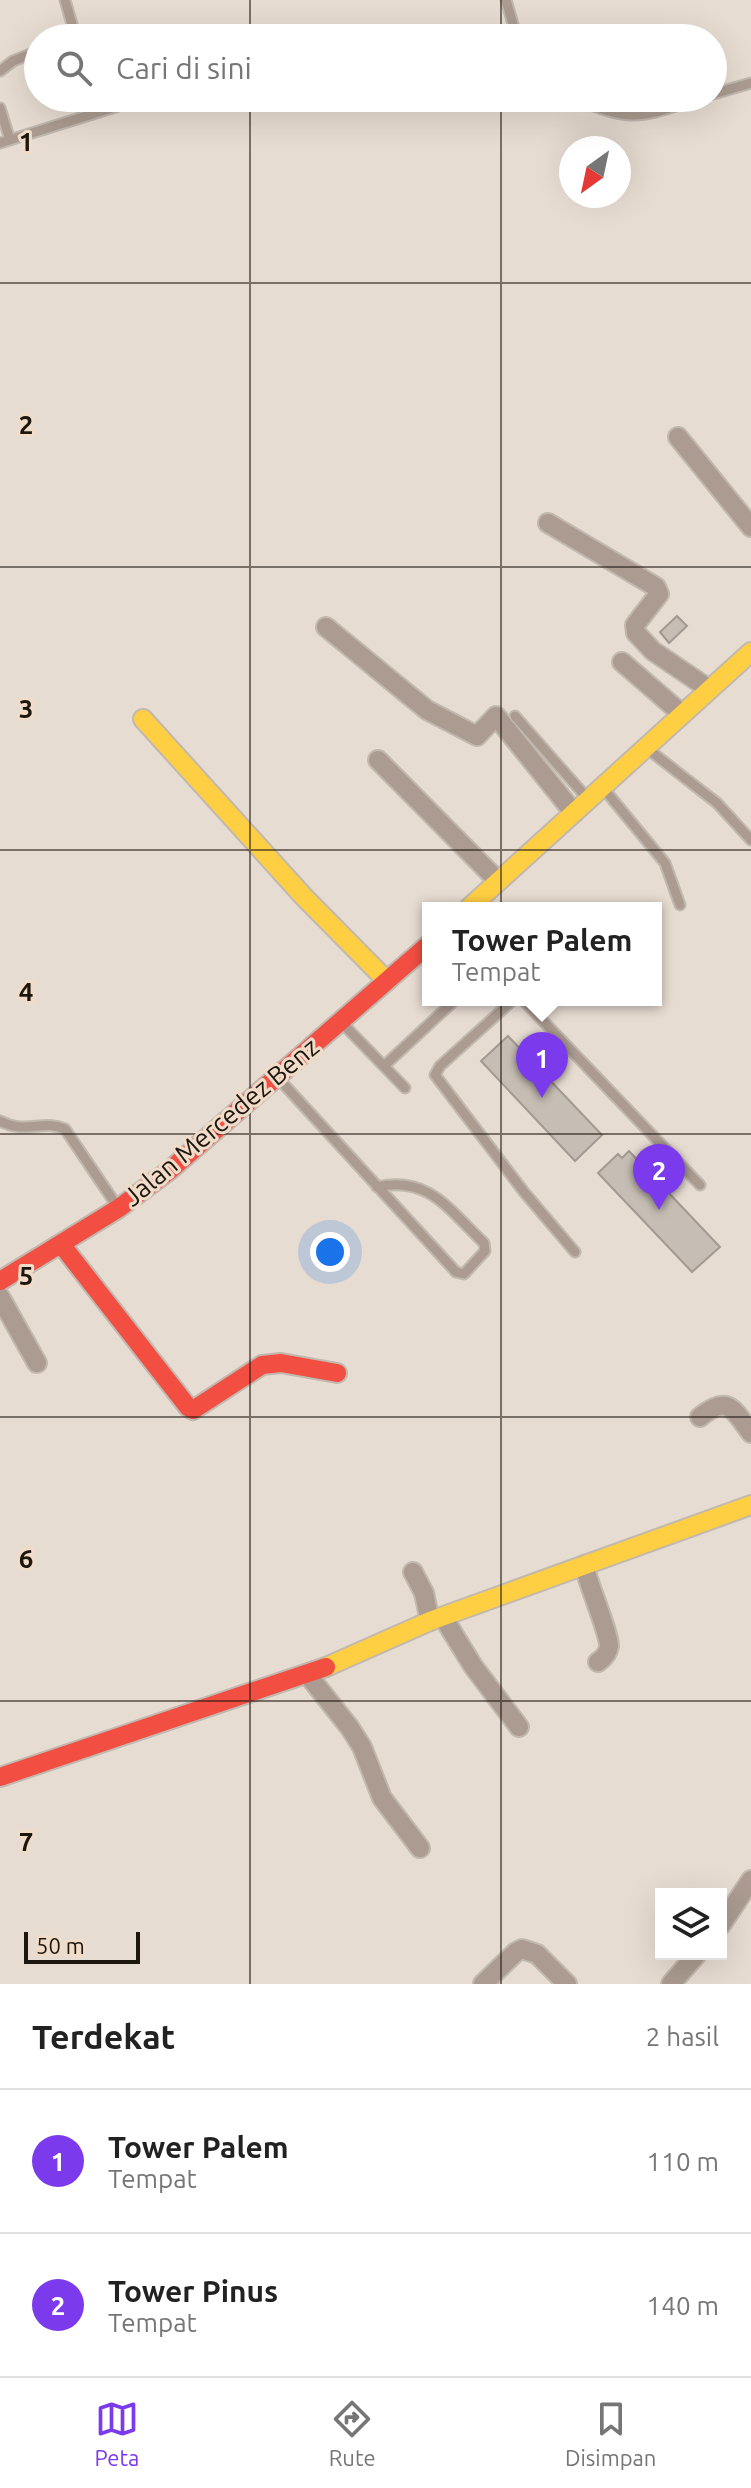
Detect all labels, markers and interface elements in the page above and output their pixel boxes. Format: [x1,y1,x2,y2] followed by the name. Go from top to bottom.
[24,24,727,112] search box
[52,46,96,90] icon: search
[116,51,252,85] text: Cari di sini
[19,127,33,156] text: 1
[559,136,631,208] north arrow
[19,410,33,439] text: 2
[19,694,33,723] text: 3
[422,902,662,1006] popup
[452,923,632,957] text: Tower Palem
[452,957,540,986] text: Tempat
[19,977,33,1006] text: 4
[117,1032,324,1212] street label: Jalan Mercedez Benz
[516,1032,568,1098] pin: 1
[633,1144,685,1210] pin: 2
[310,1232,350,1272] your location
[19,1261,33,1290] text: 5
[19,1544,33,1573] text: 6
[19,1827,33,1856] text: 7
[655,1888,727,1960] map controls
[655,1888,727,1960] button: layers
[24,1928,140,1964] scale bar
[36,1933,85,1958] text: 50 m
[32,2017,175,2055] text: Terdekat
[646,2022,719,2051] text: 2 hasil
[108,2130,289,2164] text: Tower Palem
[51,2147,65,2176] text: 1
[647,2147,719,2176] text: 110 m
[108,2164,197,2193] text: Tempat
[108,2274,278,2308] text: Tower Pinus
[51,2291,65,2320] text: 2
[647,2291,719,2320] text: 140 m
[108,2308,197,2337] text: Tempat
[95,2397,139,2470] tab: Peta
[329,2397,376,2470] tab: Rute
[565,2397,656,2470] tab: Disimpan

